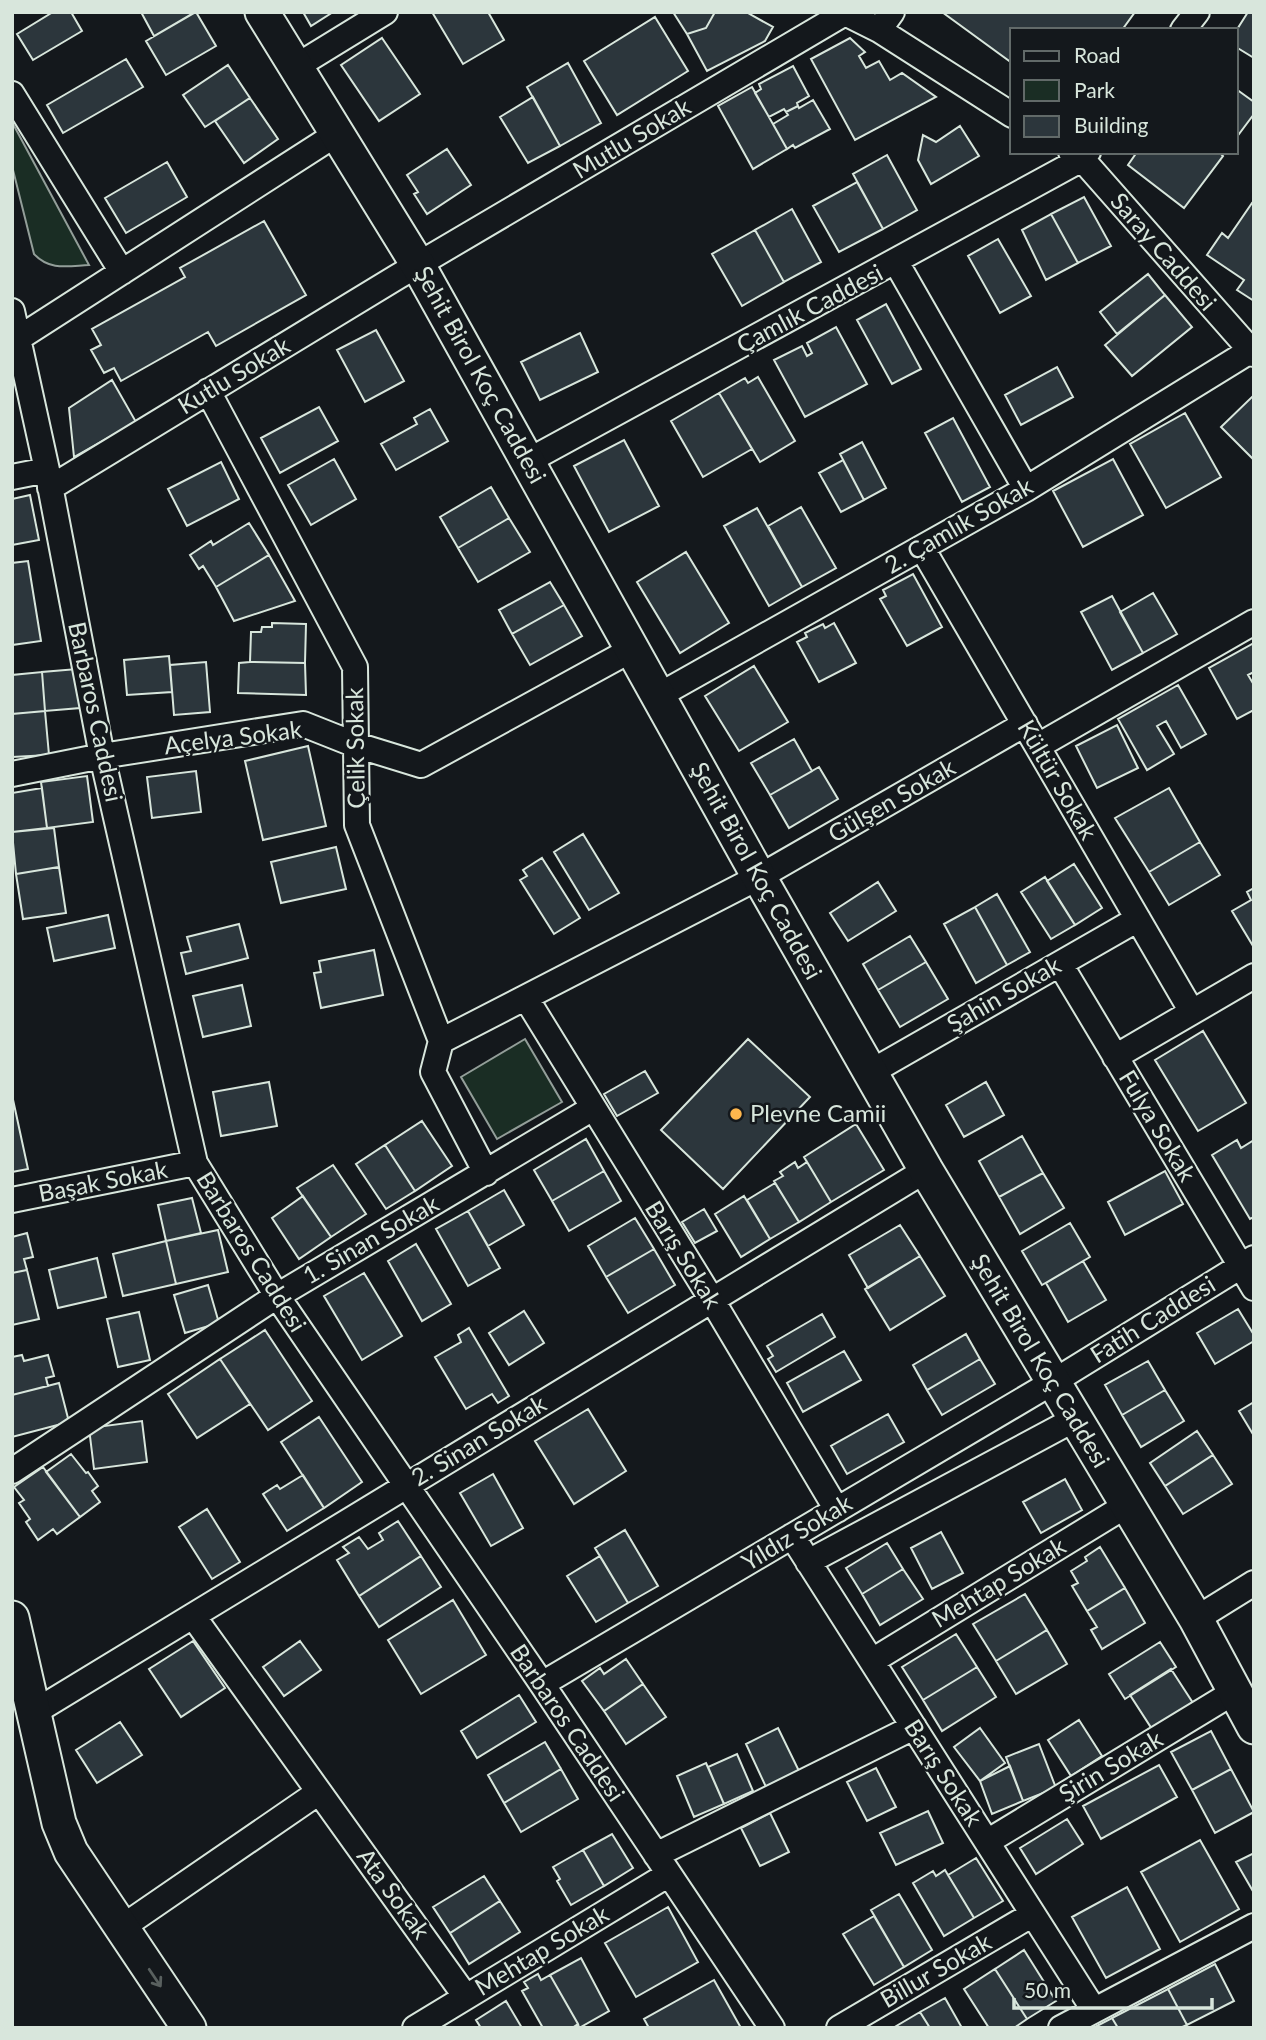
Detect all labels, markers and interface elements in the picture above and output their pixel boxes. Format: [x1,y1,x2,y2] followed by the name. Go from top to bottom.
[1010,28,1238,154] legend
[1074,42,1121,67] text: Road
[1074,77,1115,102] text: Park
[567,91,696,184] street label: Mutlu Sokak
[1074,112,1149,137] text: Building
[1105,186,1223,316] street label: Saray Caddesi
[731,257,887,358] street label: Çamlık Caddesi
[409,260,553,488] street label: Şehit Birol Koç Caddesi
[172,330,295,419] street label: Kutlu Sokak
[879,470,1038,579] street label: 2. Çamlık Sokak
[63,619,130,804] street label: Barbaros Caddesi
[339,686,370,809] street label: Çelik Sokak
[162,714,304,759] street label: Açelya Sokak
[1012,714,1105,845] street label: Kültür Sokak
[823,751,961,848] street label: Gülşen Sokak
[685,756,829,984] street label: Şehit Birol Koç Caddesi
[941,949,1066,1038] street label: Şahin Sokak
[1114,1064,1203,1187] street label: Fulya Sokak
[750,1098,886,1127] place label: Plevne Camii
[728,1106,744,1122] marker: Plevne Camii
[36,1154,170,1207] street label: Başak Sokak
[191,1166,313,1337] street label: Barbaros Caddesi
[297,1188,444,1289] street label: 1. Sinan Sokak
[640,1195,729,1314] street label: Barış Sokak
[966,1248,1117,1472] street label: Şehit Birol Koç Caddesi
[1084,1269,1220,1369] street label: Fatih Caddesi
[406,1388,552,1491] street label: 2. Sinan Sokak
[736,1487,857,1576] street label: Yıldız Sokak
[926,1530,1071,1633] street label: Mehtap Sokak
[505,1638,632,1806] street label: Barbaros Caddesi
[899,1713,990,1832] street label: Barış Sokak
[1053,1723,1168,1808] street label: Şirin Sokak
[352,1842,437,1945] street label: Ata Sokak
[469,1898,614,2001] street label: Mehtap Sokak
[875,1926,996,2013] street label: Billur Sokak
[1014,1966,1212,2010] scale bar
[148,1968,162,1987] one-way arrow
[1024,1977,1071,2002] text: 50 m

